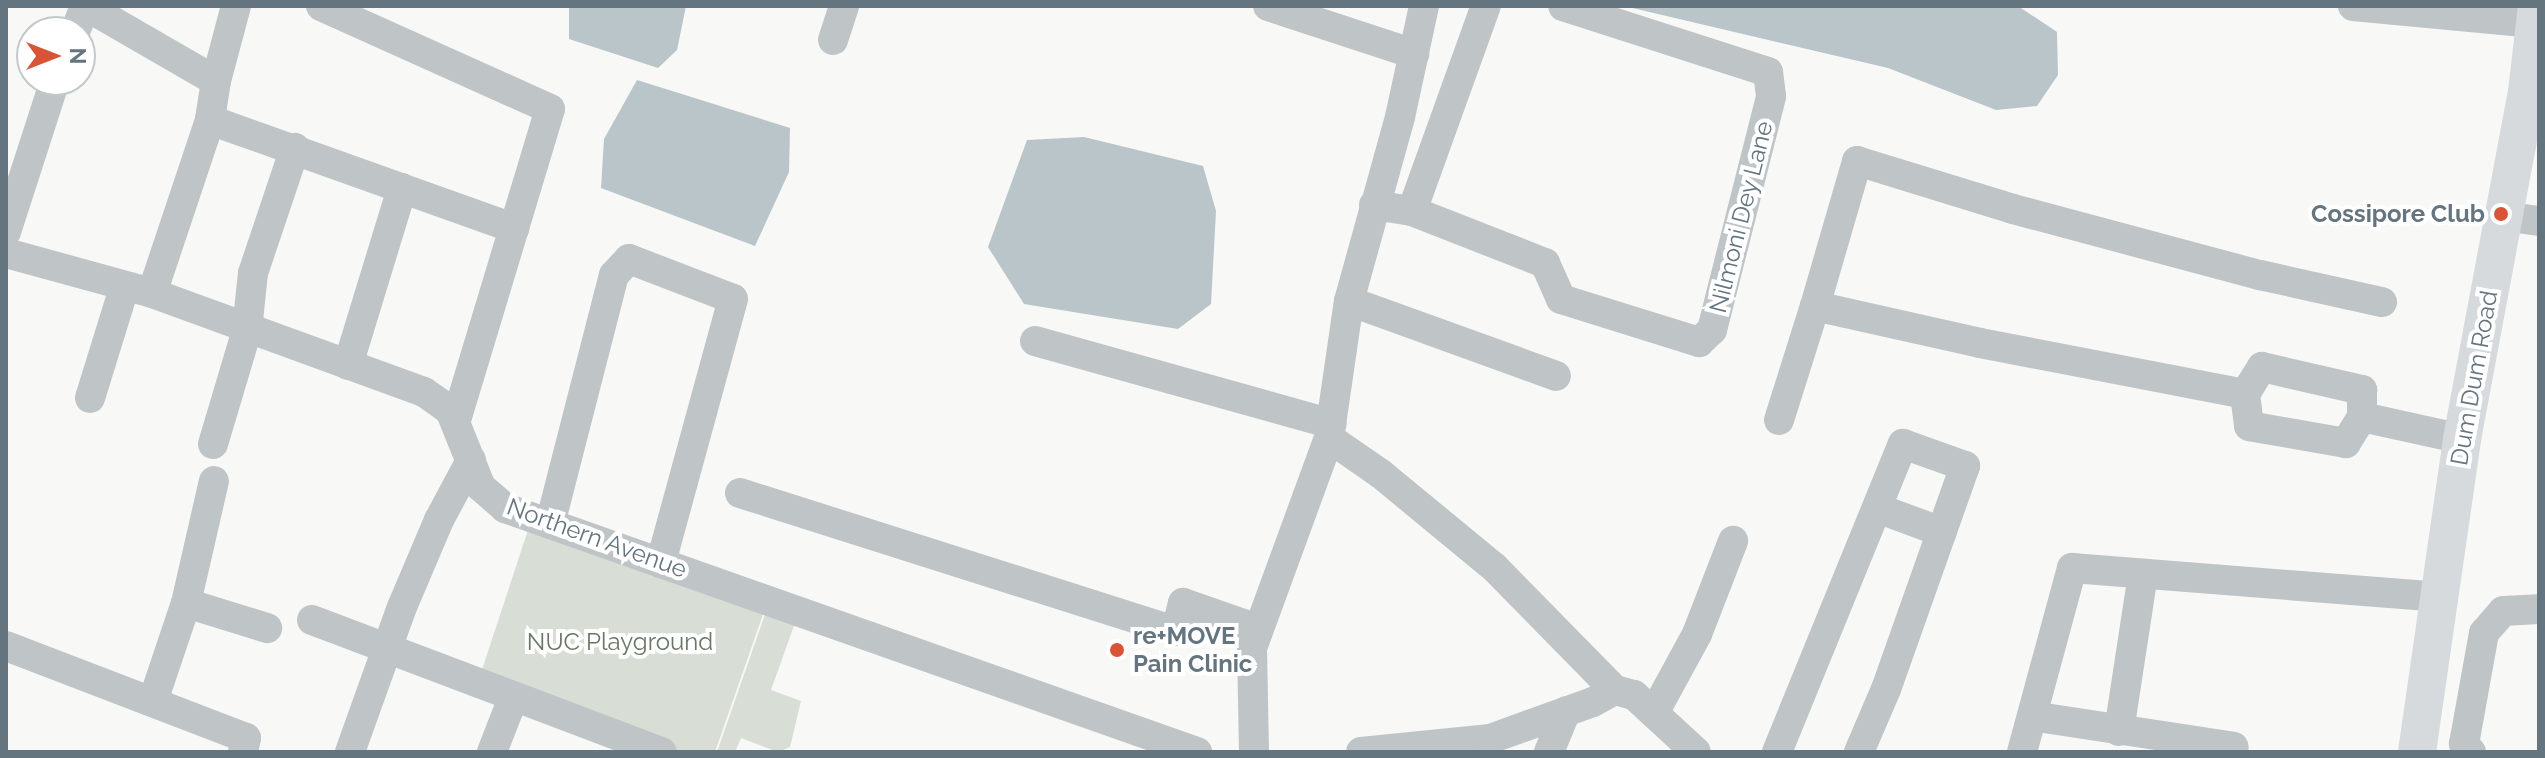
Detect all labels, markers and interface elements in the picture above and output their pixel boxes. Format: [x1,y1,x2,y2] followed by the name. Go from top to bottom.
[16,16,96,96] north arrow
[65,48,91,64] text: N
[1703,118,1779,316] street label: Nilmoni Dey Lane
[2311,200,2485,228] place label: Cossipore Club
[2492,205,2510,223] marker: Cossipore Club
[2444,288,2504,468] street label: Dum Dum Road
[503,492,691,584] street label: Northern Avenue
[1133,622,1252,678] place label: re+MOVE Pain Clinic
[527,628,713,656] park label: NUC Playground
[1108,641,1126,659] marker: re+MOVE Pain Clinic

